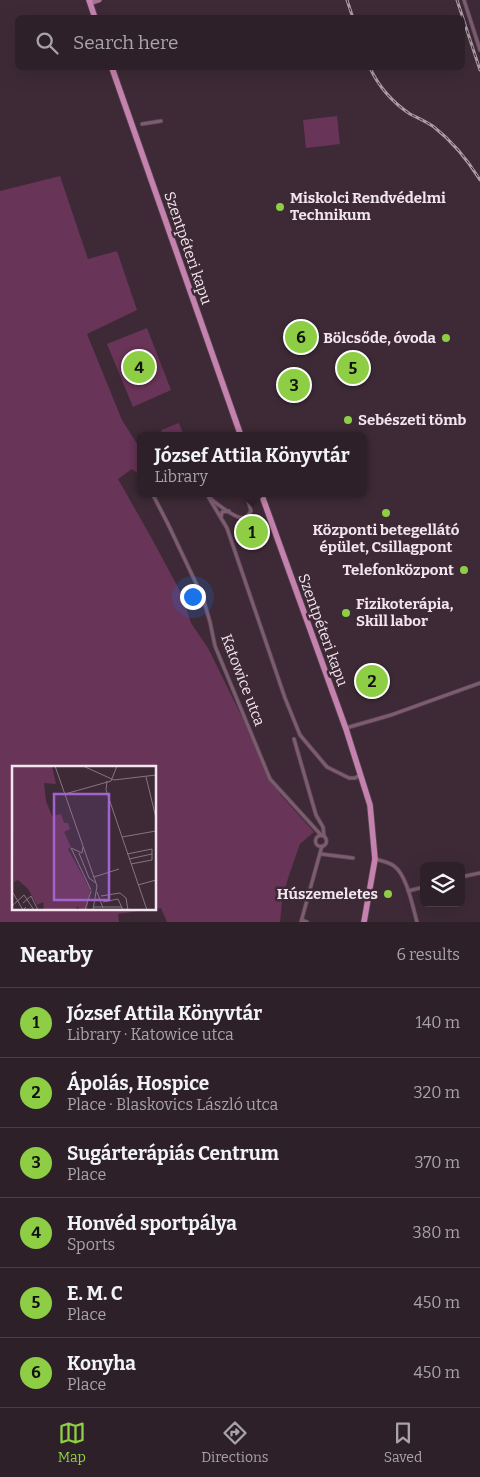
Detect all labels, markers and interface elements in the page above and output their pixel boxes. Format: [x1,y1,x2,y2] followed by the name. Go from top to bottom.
[15,15,465,70] search box
[33,29,61,57] icon: search
[73,31,178,54] text: Search here
[160,189,216,307] street label: Szentpéteri kapu
[290,189,446,224] place label: Miskolci Rendvédelmi Technikum
[274,201,286,213] marker: Miskolci Rendvédelmi Technikum
[285,318,317,356] pin: 6
[323,329,437,347] place label: Bölcsőde, óvoda
[440,332,452,344] marker: Bölcsőde, óvoda
[123,348,155,386] pin: 4
[337,349,369,387] pin: 5
[278,366,310,404] pin: 3
[358,411,466,429] place label: Sebészeti tömb
[342,414,354,426] marker: Sebészeti tömb
[137,432,367,497] popup
[154,444,350,467] text: József Attila Könyvtár
[154,467,208,486] text: Library
[380,507,392,519] marker: Központi betegellátó épület, Csillagpont
[236,513,268,551] pin: 1
[313,521,460,556] place label: Központi betegellátó épület, Csillagpont
[342,561,454,579] place label: Telefonközpont
[458,564,470,576] marker: Telefonközpont
[294,571,352,689] street label: Szentpéteri kapu
[180,584,206,610] your location
[356,595,454,630] place label: Fizikoterápia, Skill labor
[340,607,352,619] marker: Fizikoterápia, Skill labor
[217,632,269,728] street label: Katowice utca
[356,662,388,700] pin: 2
[12,766,156,909] inset map
[420,862,465,907] map controls
[420,862,465,907] button: layers
[277,885,378,903] place label: Húszemeletes
[382,888,394,900] marker: Húszemeletes
[20,942,93,968] text: Nearby
[397,945,460,964] text: 6 results
[67,1002,262,1025] text: József Attila Könyvtár
[33,1013,39,1032] text: 1
[415,1013,460,1032] text: 140 m
[67,1025,234,1044] text: Library · Katowice utca
[67,1072,209,1095] text: Ápolás, Hospice
[31,1083,41,1102] text: 2
[413,1083,460,1102] text: 320 m
[67,1095,278,1114] text: Place · Blaskovics László utca
[67,1142,279,1165] text: Sugárterápiás Centrum
[31,1153,41,1172] text: 3
[414,1153,460,1172] text: 370 m
[67,1165,106,1184] text: Place
[67,1212,237,1235] text: Honvéd sportpálya
[31,1223,41,1242] text: 4
[413,1223,460,1242] text: 380 m
[67,1235,115,1254] text: Sports
[67,1282,123,1305] text: E. M. C
[32,1293,40,1312] text: 5
[413,1293,460,1312] text: 450 m
[67,1305,106,1324] text: Place
[67,1352,136,1375] text: Konyha
[31,1363,41,1382] text: 6
[413,1363,460,1382] text: 450 m
[67,1375,106,1394] text: Place
[58,1419,86,1466] tab: Map
[201,1419,269,1466] tab: Directions
[384,1419,422,1466] tab: Saved

